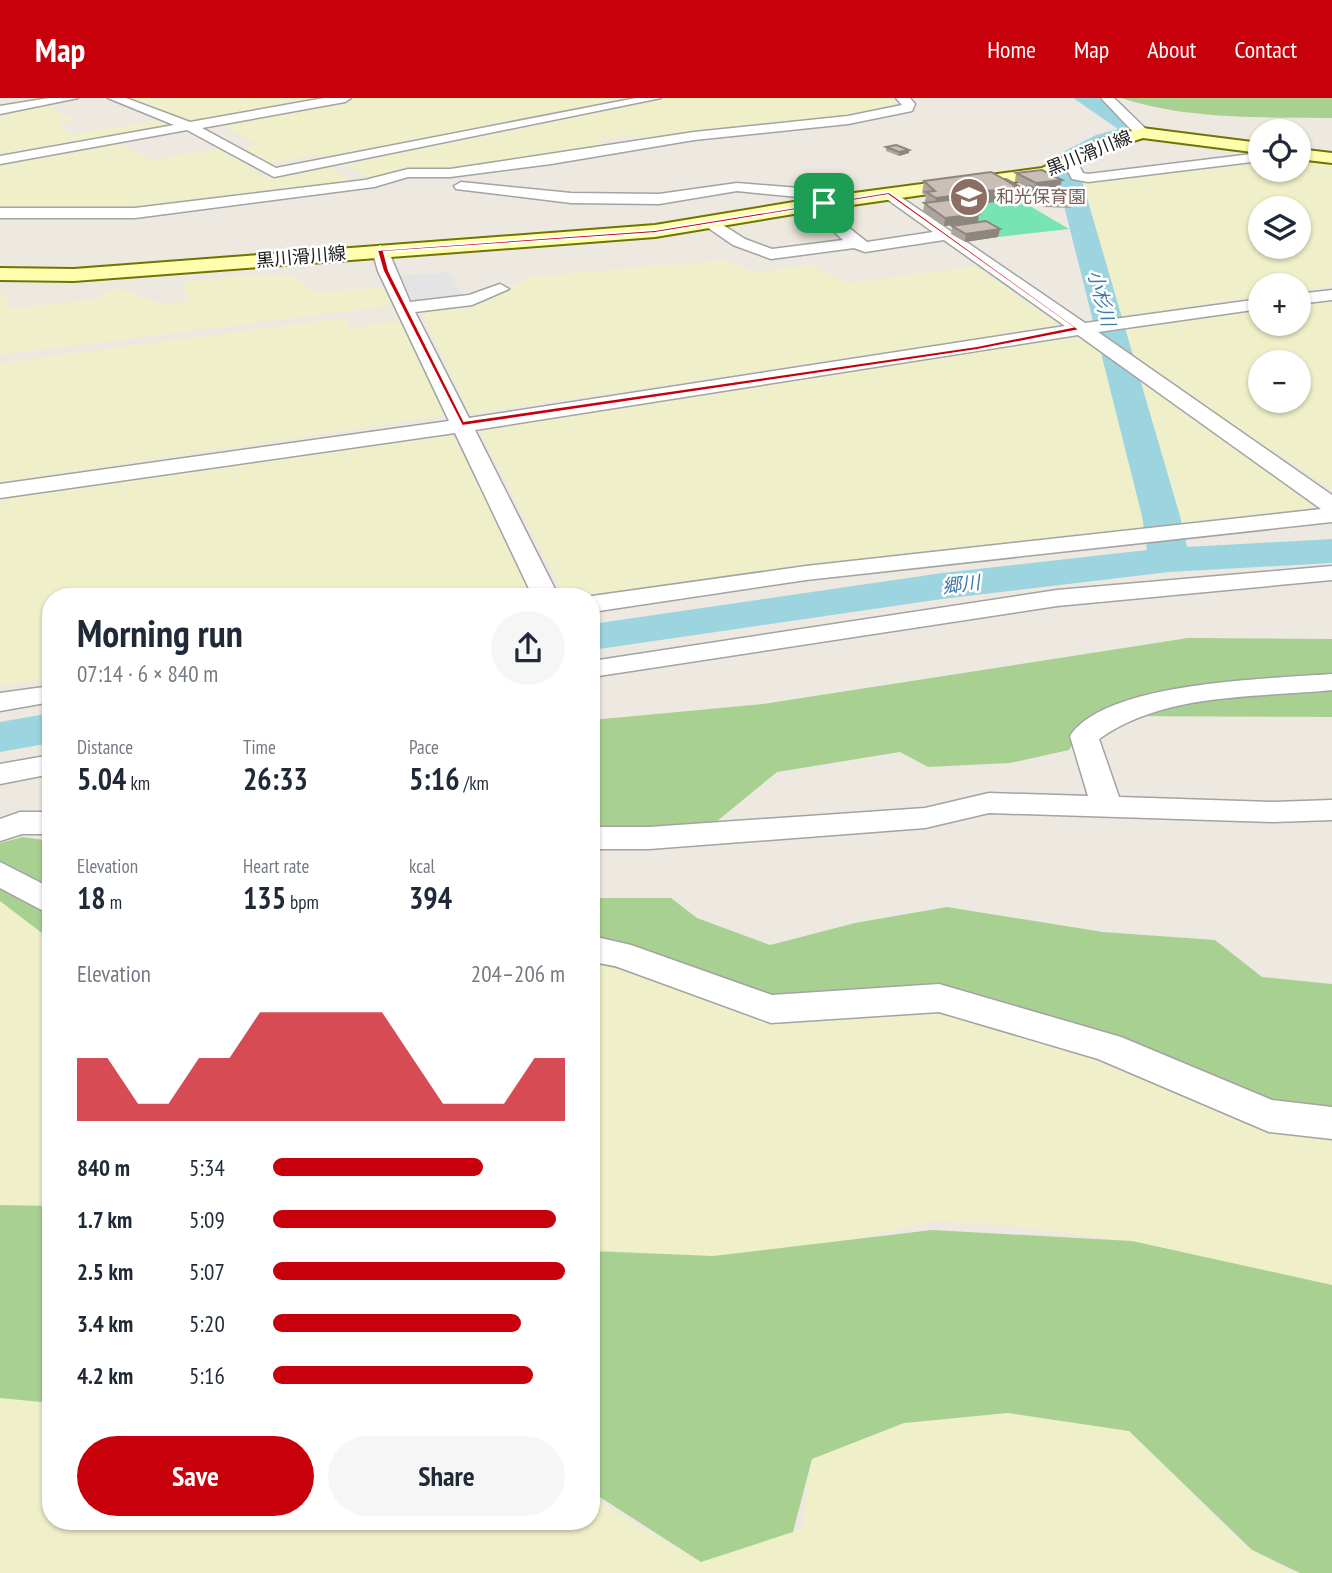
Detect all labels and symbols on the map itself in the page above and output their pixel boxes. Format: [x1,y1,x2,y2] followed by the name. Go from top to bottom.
[1043,125,1135,180] street label: 黒川滑川線
[794,173,854,233] pin
[948,176,990,218] school or university icon: 和光保育園
[996,185,1086,208] place label: 和光保育園
[255,241,347,272] street label: 黒川滑川線
[1083,267,1121,331] water label: 小杉川
[941,570,983,598] water label: 郷川

